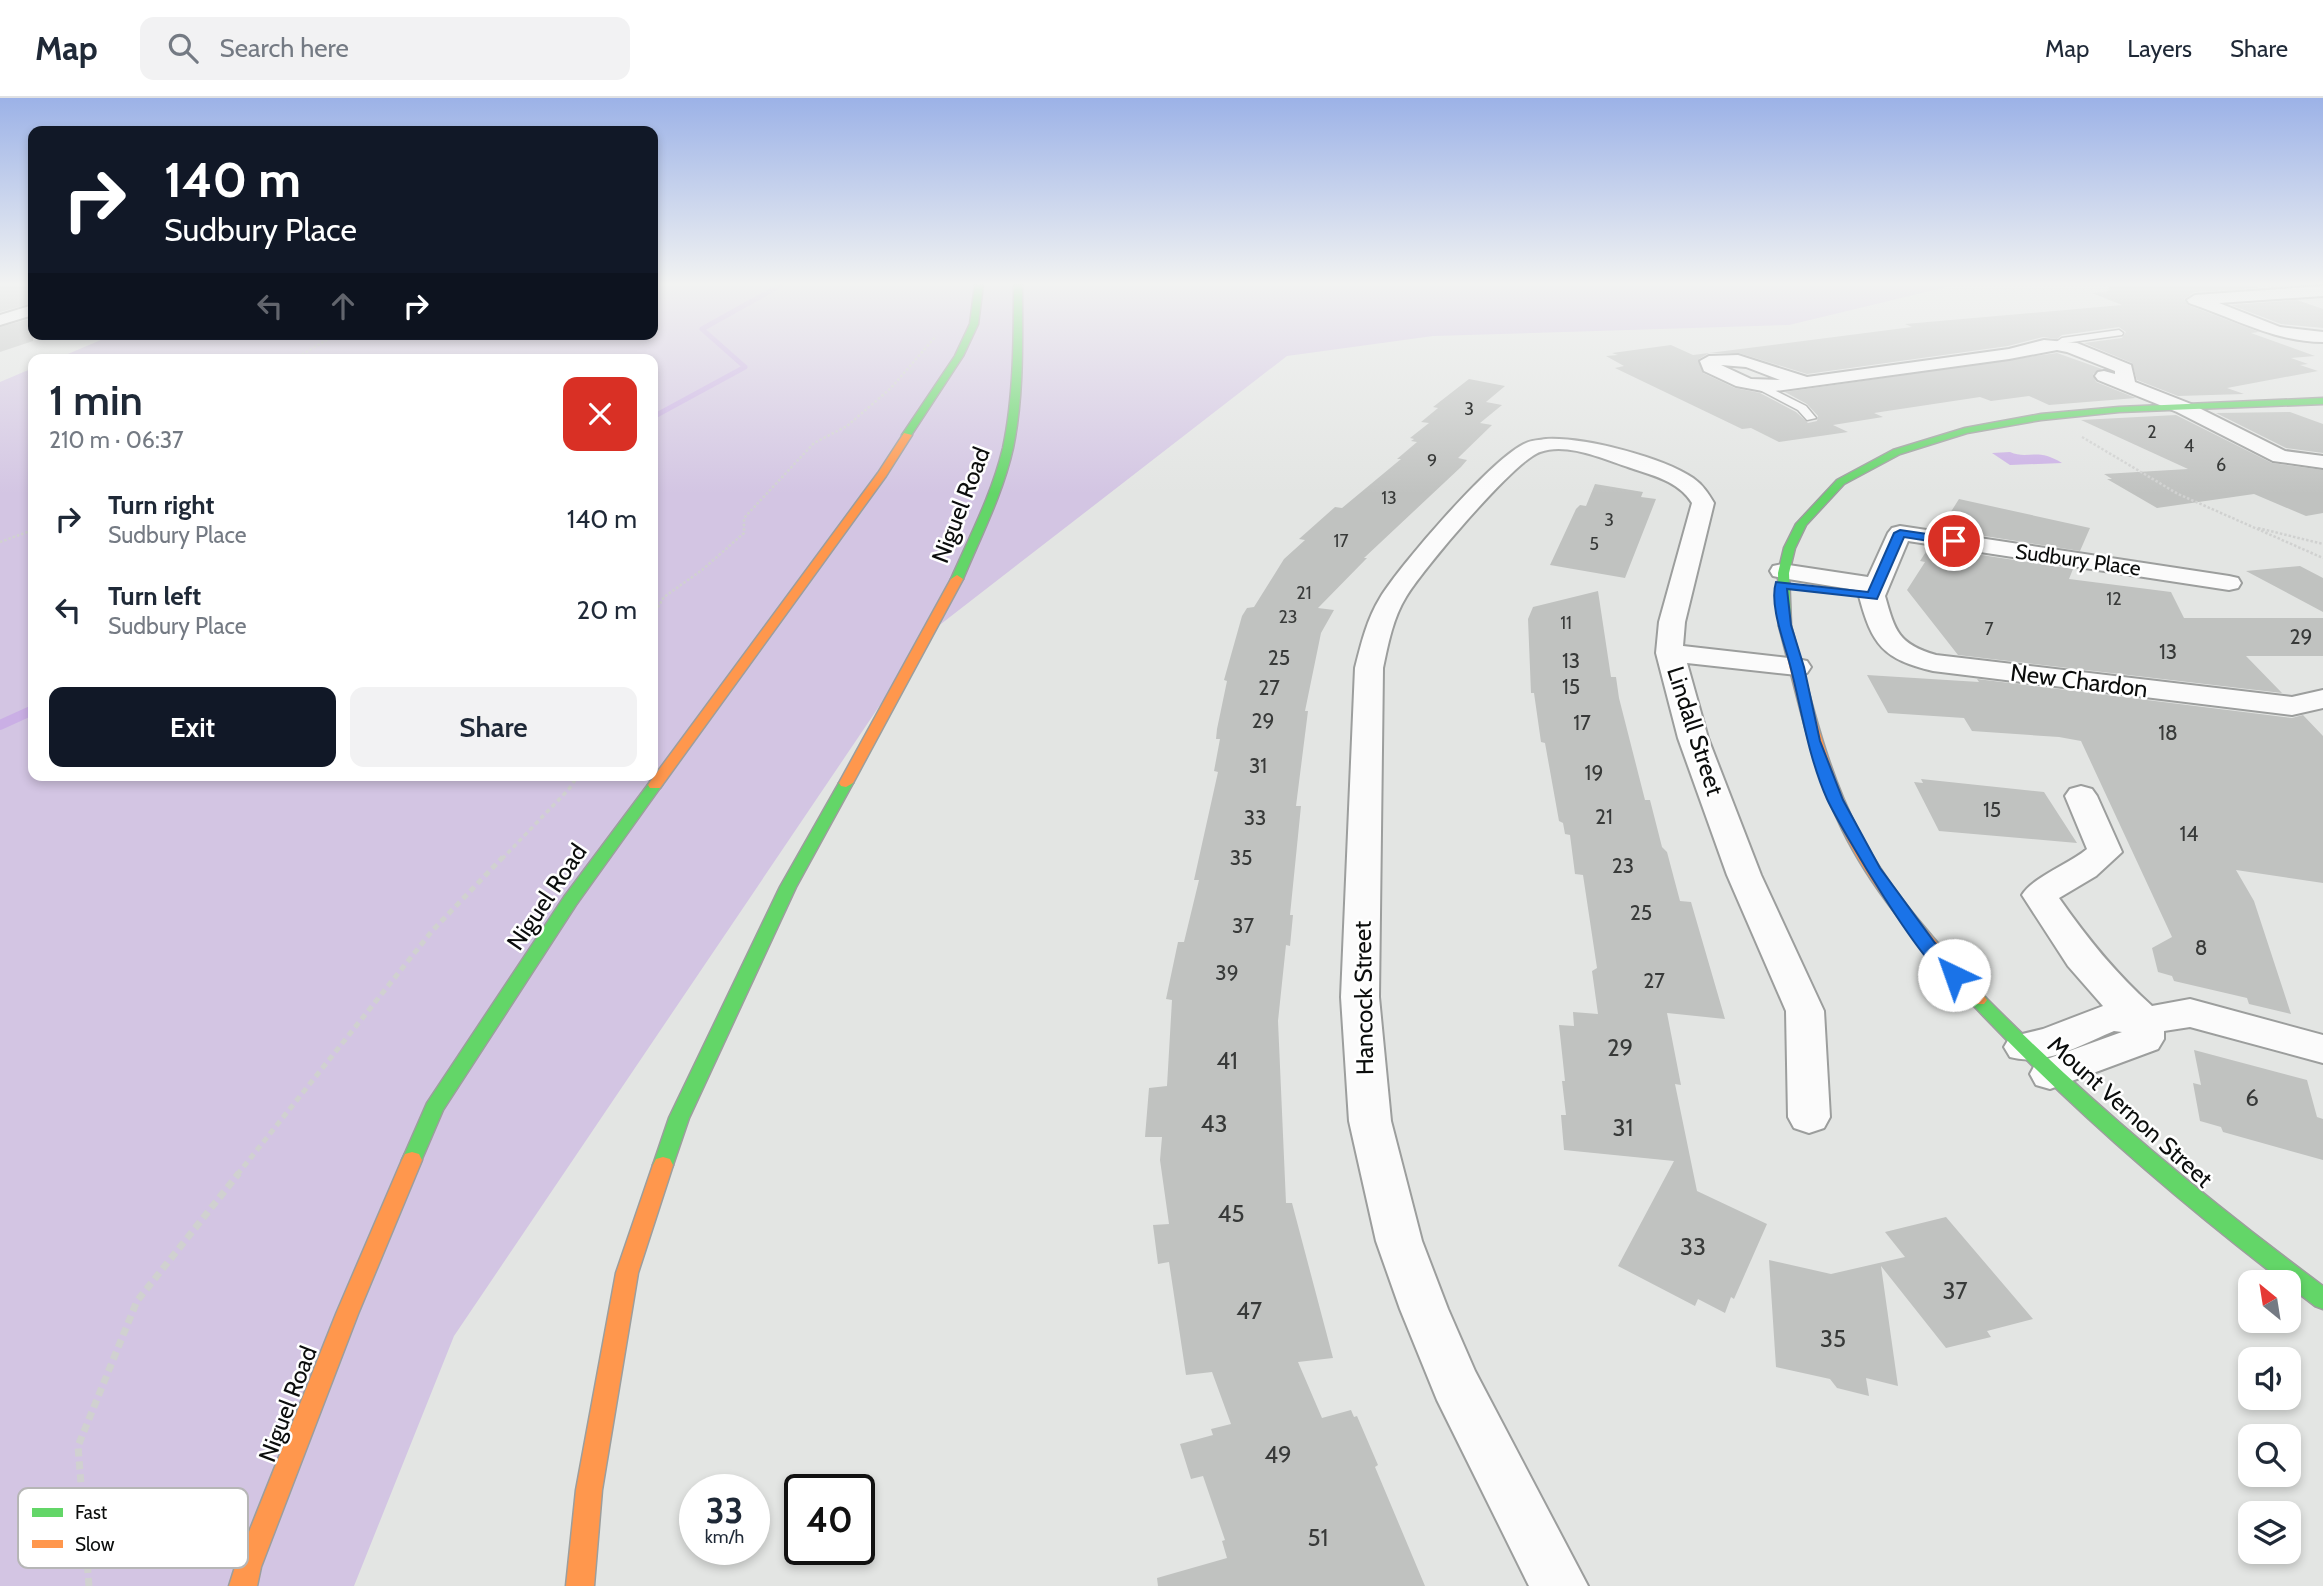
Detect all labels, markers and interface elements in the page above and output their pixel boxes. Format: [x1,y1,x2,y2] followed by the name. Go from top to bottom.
[140,17,630,80] search box
[35,28,98,68] text: Map
[164,29,202,67] icon: search
[220,32,349,64] text: Search here
[2045,34,2089,63] text: Map
[2127,34,2192,63] text: Layers
[2230,34,2288,63] text: Share
[164,150,301,209] text: 140 m
[49,154,140,245] icon: right
[164,210,357,249] text: Sudbury Place
[251,287,289,325] icon: left
[324,287,362,325] icon: ahead
[397,287,435,325] icon: right
[49,374,143,426] text: 1 min
[563,377,637,451] button: close
[1464,398,1474,420] house number: 3
[2147,421,2157,443] house number: 2
[49,426,184,454] text: 210 m · 06:37
[2184,435,2194,457] house number: 4
[925,443,996,567] street label: Niguel Road
[1427,450,1437,472] house number: 9
[2216,454,2226,476] house number: 6
[1381,487,1397,509] house number: 13
[108,489,214,521] text: Turn right
[49,500,87,538] icon: right
[567,503,637,535] text: 140 m
[1604,509,1614,531] house number: 3
[1924,511,1984,571] pin
[108,521,247,549] text: Sudbury Place
[1935,522,1973,560] icon: arrive
[1334,530,1348,552] house number: 17
[1589,533,1599,555] house number: 5
[2014,538,2143,581] street label: Sudbury Place
[108,580,201,612] text: Turn left
[1296,582,1312,604] house number: 21
[2106,588,2122,610] house number: 12
[49,591,87,629] icon: left
[577,594,637,626] text: 20 m
[1278,606,1298,628] house number: 23
[108,612,247,640] text: Sudbury Place
[1560,612,1572,634] house number: 11
[1984,618,1994,640] house number: 7
[2290,624,2312,649] house number: 29
[2159,639,2177,664] house number: 13
[1268,645,1290,670] house number: 25
[1562,648,1580,673] house number: 13
[2009,658,2149,703] street label: New Chardon
[1661,663,1730,799] street label: Lindall Street
[1562,674,1580,699] house number: 15
[1258,675,1280,700] house number: 27
[49,687,336,767] button: Exit
[350,687,637,767] button: Share
[1252,708,1274,733] house number: 29
[1573,710,1591,735] house number: 17
[2158,720,2178,745] house number: 18
[1249,753,1267,778] house number: 31
[1585,760,1603,785] house number: 19
[1983,797,2001,822] house number: 15
[1595,804,1613,829] house number: 21
[1244,805,1266,830] house number: 33
[2180,821,2198,846] house number: 14
[501,838,593,955] street label: Niguel Road
[1230,845,1252,870] house number: 35
[1612,853,1634,878] house number: 23
[1630,900,1652,925] house number: 25
[1232,913,1254,938] house number: 37
[1348,921,1379,1075] street label: Hancock Street
[2195,935,2207,960] house number: 8
[1917,938,1991,1012] position arrow
[1215,960,1239,985] house number: 39
[1643,968,1665,993] house number: 27
[2042,1030,2219,1193] street label: Mount Vernon Street
[1607,1033,1633,1062] house number: 29
[1216,1046,1238,1075] house number: 41
[2245,1083,2259,1112] house number: 6
[1201,1109,1227,1138] house number: 43
[1613,1113,1633,1142] house number: 31
[1218,1199,1244,1228] house number: 45
[1680,1232,1706,1261] house number: 33
[2238,1270,2301,1334] north arrow
[2238,1270,2301,1564] map controls
[1942,1276,1968,1305] house number: 37
[1236,1296,1262,1325] house number: 47
[1820,1324,1846,1353] house number: 35
[252,1342,323,1466] street label: Niguel Road
[2238,1347,2301,1410] button: sound
[2238,1424,2301,1487] button: search
[1264,1440,1292,1469] house number: 49
[784,1474,875,1565] speed limit sign: 40
[18,1488,248,1568] legend
[706,1489,743,1532] text: 33
[75,1501,108,1524] text: Fast
[2238,1501,2301,1564] button: layers
[1308,1523,1328,1552] house number: 51
[705,1526,744,1548] text: km/h
[75,1533,115,1556] text: Slow

